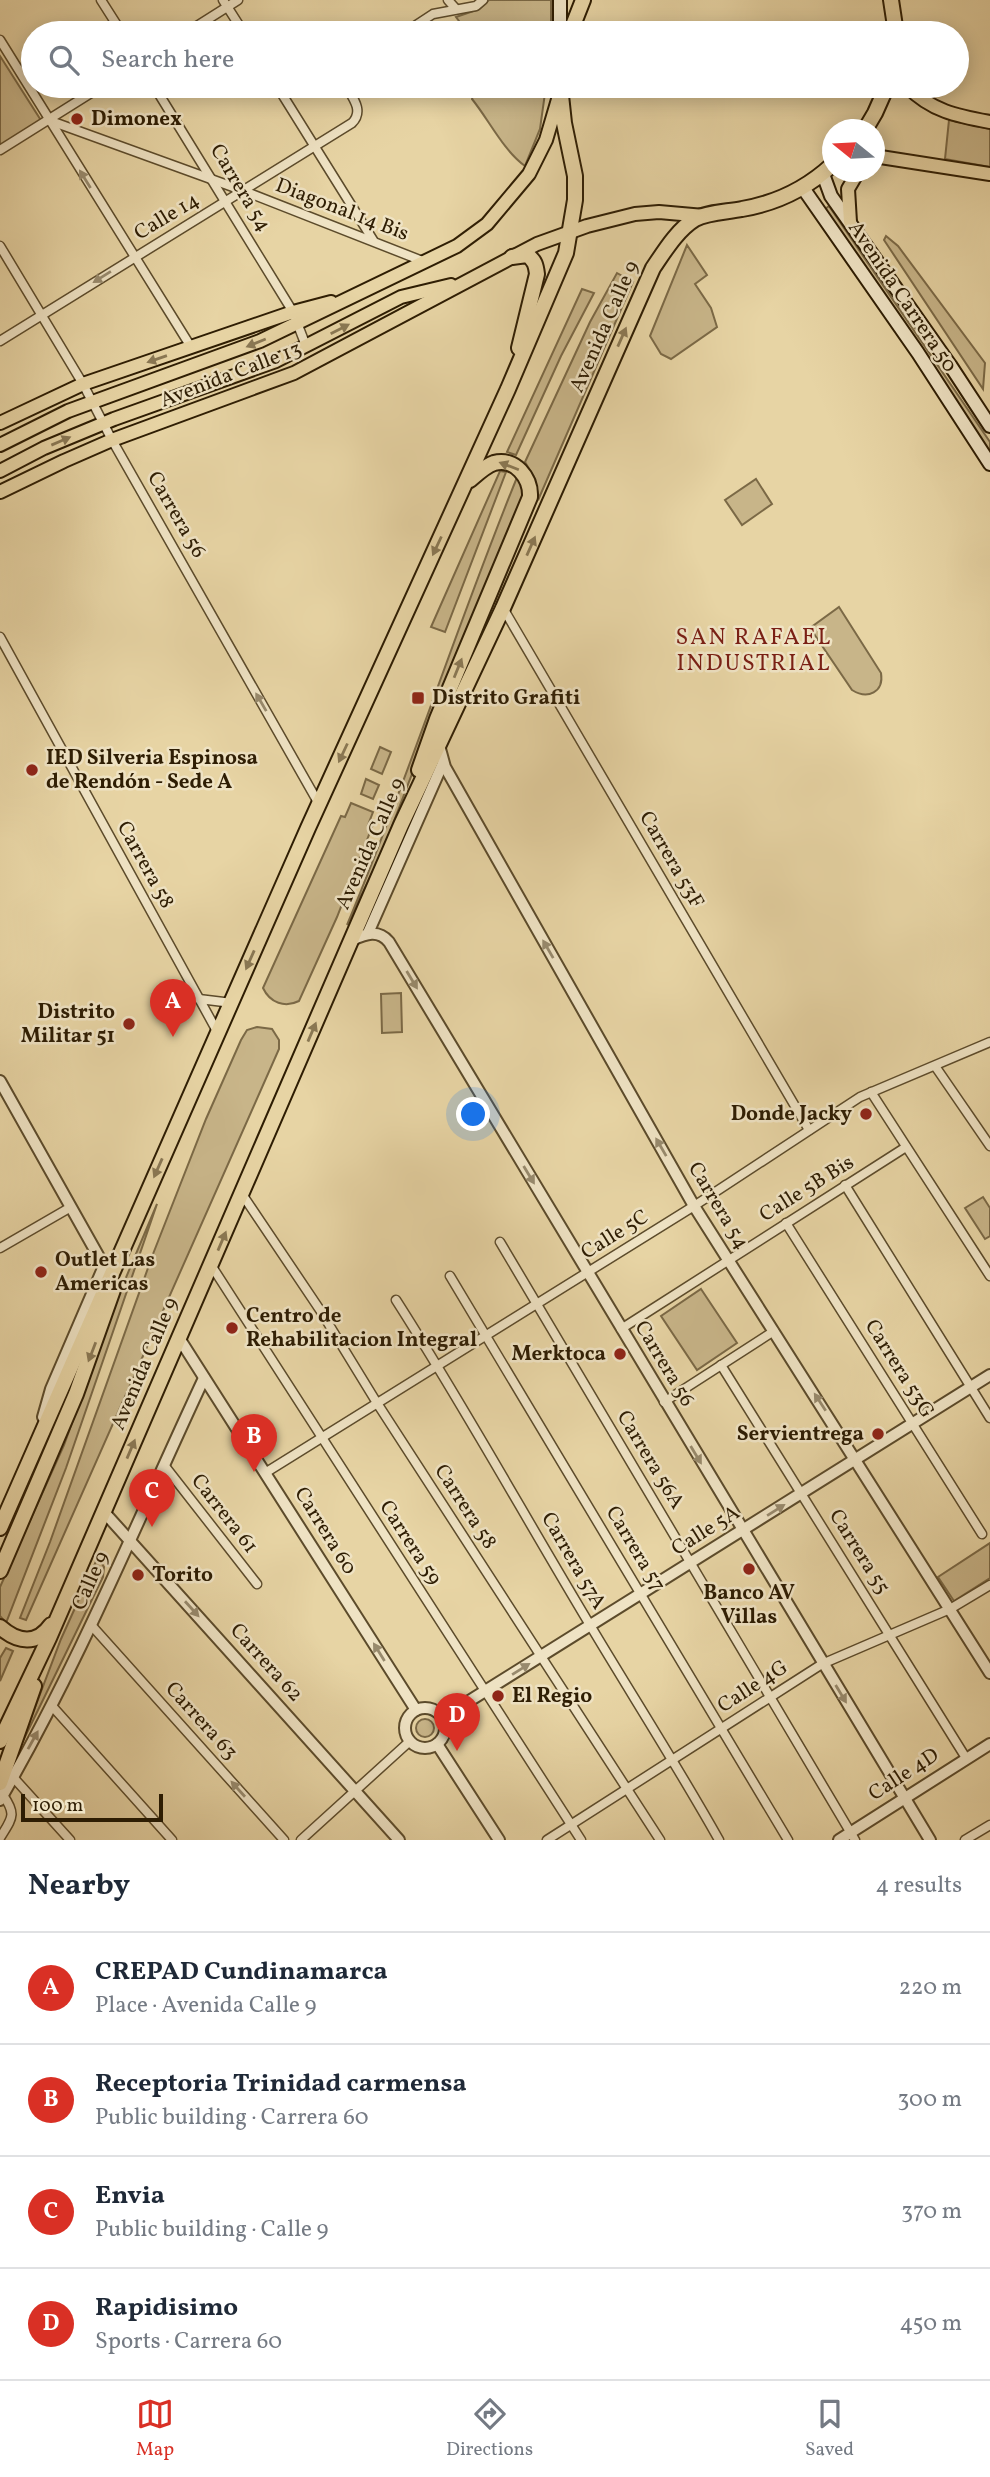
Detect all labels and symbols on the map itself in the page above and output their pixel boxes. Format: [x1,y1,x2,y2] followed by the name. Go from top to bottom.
[91,105,182,134] place label: Dimonex
[69,111,85,127] marker: Dimonex
[822,119,885,182] north arrow
[202,139,278,237] street label: Carrera 54
[78,169,91,188] one-way arrow
[271,171,413,249] street label: Diagonal 14 Bis
[129,186,205,248] street label: Calle 14
[840,215,964,379] street label: Avenida Carrera 50
[563,256,647,398] street label: Avenida Calle 9
[92,271,111,284] one-way arrow
[330,323,350,334] one-way arrow
[617,327,628,348] one-way arrow
[156,335,306,415] street label: Avenida Calle 13
[245,337,266,348] one-way arrow
[146,354,167,365] one-way arrow
[51,435,72,446] one-way arrow
[498,461,519,472] one-way arrow
[139,466,213,564] street label: Carrera 56
[526,535,537,556] one-way arrow
[432,536,443,556] one-way arrow
[676,622,832,680] district label: SAN RAFAEL INDUSTRIAL
[452,658,463,679] one-way arrow
[432,684,580,713] place label: Distrito Grafiti
[410,690,426,706] marker: Distrito Grafiti
[255,693,267,712] one-way arrow
[337,742,348,763] one-way arrow
[46,744,258,797] place label: IED Silveria Espinosa de Rendón - Sede A
[24,762,40,778] marker: IED Silveria Espinosa de Rendón - Sede A
[329,773,413,915] street label: Avenida Calle 9
[631,806,711,914] street label: Carrera 53F
[109,816,181,914] street label: Carrera 58
[542,939,554,959] one-way arrow
[244,950,255,971] one-way arrow
[406,971,418,990] one-way arrow
[150,979,196,1037] pin: A
[21,998,115,1051] place label: Distrito Militar 51
[121,1016,137,1032] marker: Distrito Militar 51
[306,1022,318,1042] one-way arrow
[456,1097,490,1131] your location
[731,1100,852,1129] place label: Donde Jacky
[858,1106,874,1122] marker: Donde Jacky
[655,1137,667,1156] one-way arrow
[754,1148,860,1230] street label: Calle 5B Bis
[680,1157,756,1255] street label: Carrera 54
[152,1158,163,1179] one-way arrow
[522,1166,535,1185] one-way arrow
[576,1203,654,1267] street label: Calle 5C
[216,1230,227,1251] one-way arrow
[55,1246,155,1299] place label: Outlet Las Americas
[33,1264,49,1280] marker: Outlet Las Americas
[104,1293,186,1435] street label: Avenida Calle 9
[246,1302,477,1355] place label: Centro de Rehabilitacion Integral
[857,1314,941,1424] street label: Carrera 53G
[627,1315,701,1413] street label: Carrera 56
[224,1320,240,1336] marker: Centro de Rehabilitacion Integral
[512,1340,606,1369] place label: Merktoca
[86,1341,97,1362] one-way arrow
[612,1346,628,1362] marker: Merktoca
[813,1393,826,1412] one-way arrow
[609,1405,691,1515] street label: Carrera 56A
[231,1414,277,1472] pin: B
[737,1420,864,1449] place label: Servientrega
[870,1426,886,1442] marker: Servientrega
[126,1439,137,1460] one-way arrow
[690,1445,702,1464] one-way arrow
[427,1459,503,1555] street label: Carrera 58
[184,1468,264,1560] street label: Carrera 61
[129,1469,175,1527] pin: C
[287,1482,363,1580] street label: Carrera 60
[372,1495,448,1591] street label: Carrera 59
[666,1499,746,1563] street label: Calle 5A
[598,1501,672,1597] street label: Carrera 57
[767,1503,786,1516] one-way arrow
[821,1504,897,1600] street label: Carrera 55
[533,1507,613,1615] street label: Carrera 57A
[65,1547,117,1615] street label: Calle 9
[152,1561,213,1590] place label: Torito
[741,1561,757,1577] marker: Banco AV Villas
[130,1567,146,1583] marker: Torito
[703,1579,795,1632] place label: Banco AV Villas
[184,1600,200,1617] one-way arrow
[223,1617,309,1709] street label: Carrera 62
[373,1643,386,1662] one-way arrow
[712,1653,794,1721] street label: Calle 4G
[511,1662,531,1675] one-way arrow
[158,1676,244,1766] street label: Carrera 63
[512,1682,592,1711] place label: El Regio
[834,1684,847,1704] one-way arrow
[490,1688,506,1704] marker: El Regio
[434,1693,480,1751] pin: D
[27,1731,39,1750] one-way arrow
[863,1741,945,1809] street label: Calle 4D
[230,1780,246,1798] one-way arrow
[21,1791,163,1823] scale bar

